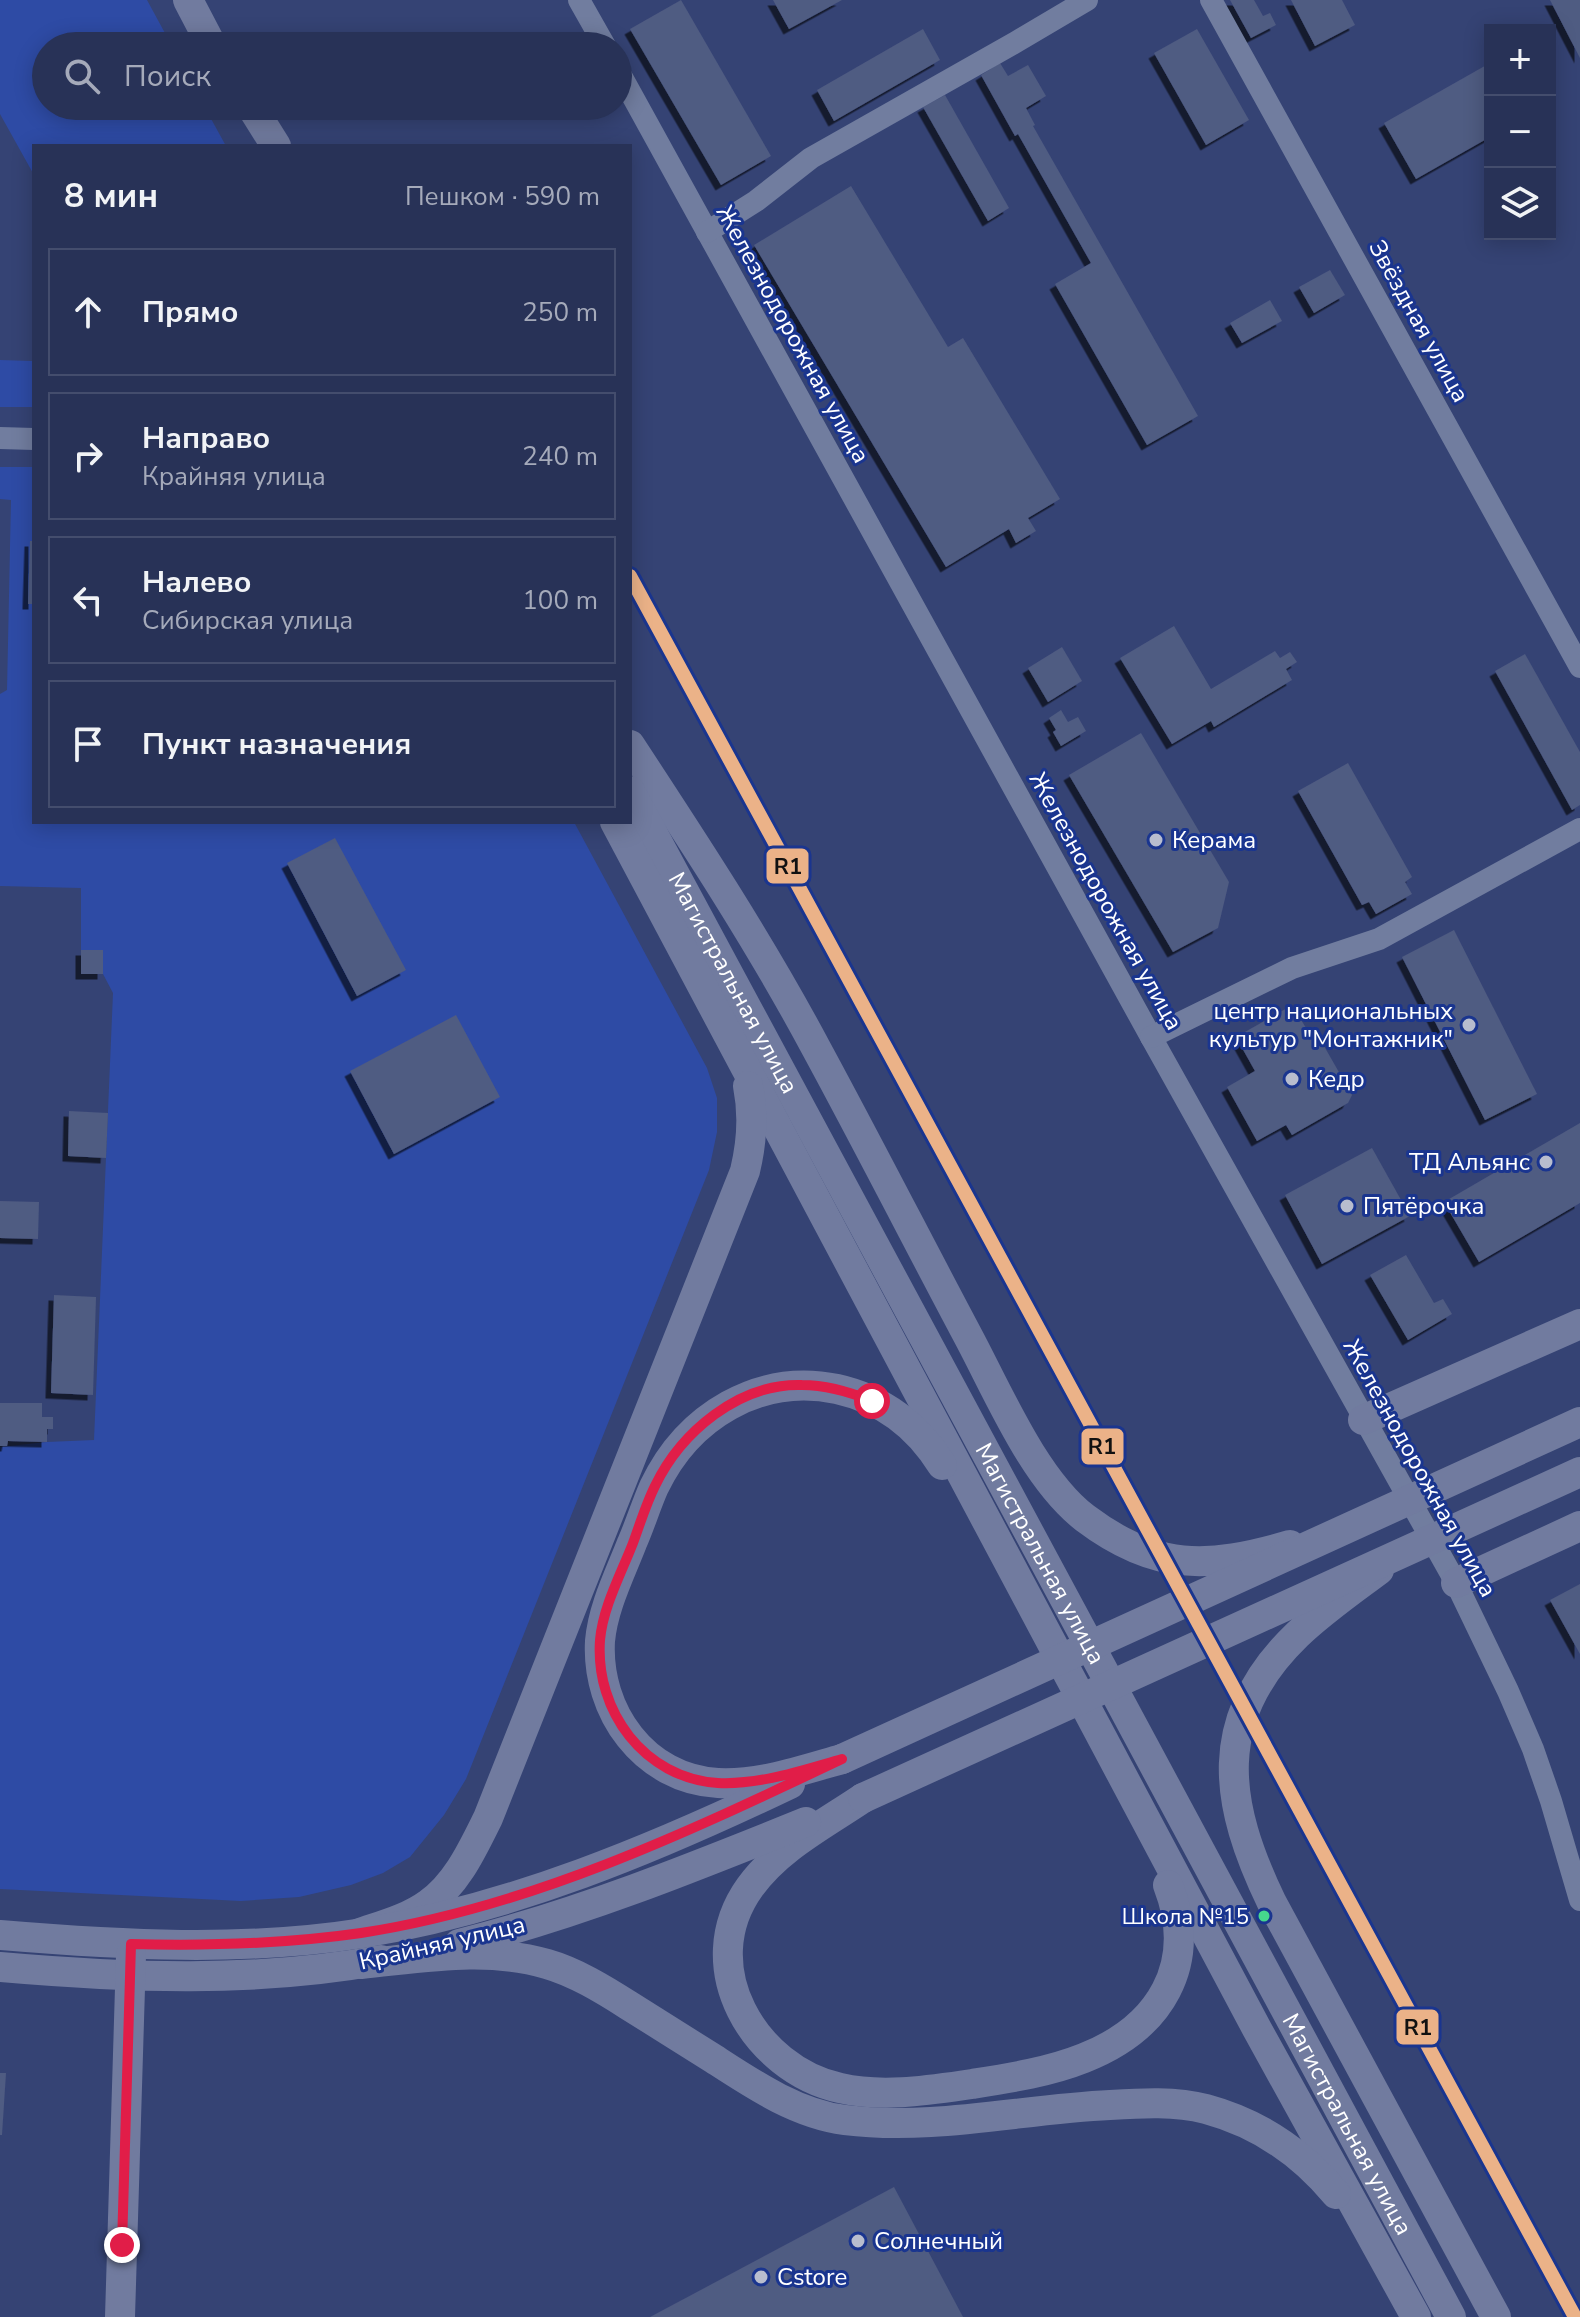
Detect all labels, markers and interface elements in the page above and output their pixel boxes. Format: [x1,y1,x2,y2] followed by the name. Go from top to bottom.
[1484,24,1556,240] map controls
[1484,24,1556,96] button: +
[32,32,632,120] search box
[60,54,104,98] icon: search
[124,56,211,97] text: Поиск
[1484,96,1556,168] button: −
[1484,168,1556,240] button: layers
[64,173,158,219] text: 8 мин
[405,179,600,214] text: Пешком · 590 m
[709,199,877,469] street label: Железнодорожная улица
[1361,234,1477,408] street label: Звёздная улица
[66,290,110,334] icon: ahead
[142,292,239,333] text: Прямо
[522,295,598,330] text: 250 m
[142,418,270,459] text: Направо
[66,434,110,478] icon: right
[522,439,598,474] text: 240 m
[142,459,326,494] text: Крайняя улица
[142,562,251,603] text: Налево
[66,578,110,622] icon: left
[522,583,598,618] text: 100 m
[142,603,353,638] text: Сибирская улица
[66,722,110,766] icon: arrive
[142,724,411,765] text: Пункт назначения
[1022,766,1190,1036] street label: Железнодорожная улица
[1172,824,1256,856] place label: Керама
[1147,831,1165,849] marker: Керама
[765,847,810,885] line badge: R1
[774,852,802,882] text: R1
[661,867,806,1099] street label: Магистральная улица
[1209,995,1453,1055] place label: центр национальных культур "Монтажник"
[1460,1016,1478,1034] marker: центр национальных культур "Монтажник"
[1308,1063,1365,1095] place label: Кедр
[1283,1070,1301,1088] marker: Кедр
[1409,1146,1530,1178] place label: ТД Альянс
[1537,1153,1555,1171] marker: ТД Альянс
[1363,1190,1484,1222] place label: Пятёрочка
[1338,1197,1356,1215] marker: Пятёрочка
[1336,1333,1504,1603] street label: Железнодорожная улица
[854,1383,890,1419] route start
[1080,1427,1125,1466] line badge: R1
[1088,1432,1116,1462] text: R1
[968,1437,1113,1670] street label: Магистральная улица
[1122,1902,1249,1932] place label: Школа №15
[356,1908,528,1978] street label: Крайняя улица
[1256,1908,1272,1924] marker: Школа №15
[1275,2008,1420,2241] street label: Магистральная улица
[1395,2008,1440,2046] line badge: R1
[1404,2013,1432,2043] text: R1
[874,2225,1003,2257] place label: Солнечный
[104,2227,140,2263] route end
[849,2232,867,2250] marker: Солнечный
[777,2261,847,2293] place label: Cstore
[752,2268,770,2286] marker: Cstore

